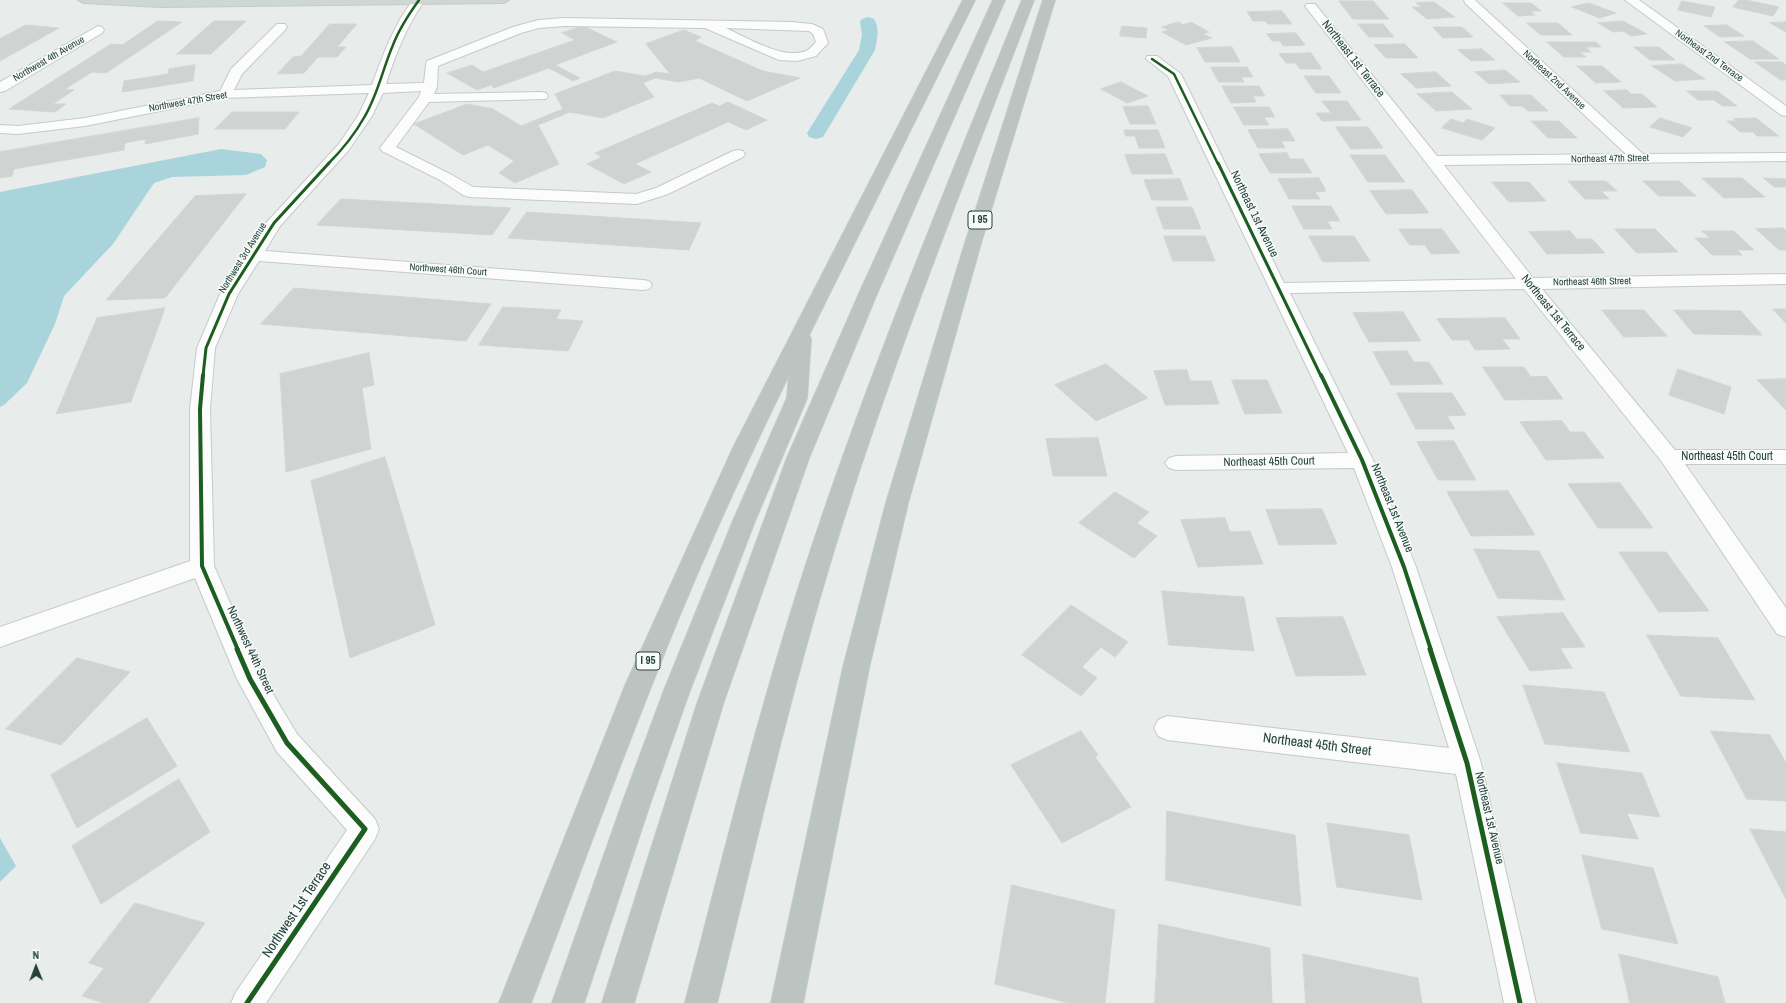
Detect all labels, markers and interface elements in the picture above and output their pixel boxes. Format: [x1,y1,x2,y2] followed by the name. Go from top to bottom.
[1318,18,1388,100] street label: Northeast 1st Terrace
[1673,27,1745,85] street label: Northeast 2nd Terrace
[11,34,87,84] street label: Northwest 4th Avenue
[1520,48,1588,112] street label: Northeast 2nd Avenue
[148,89,228,115] street label: Northwest 47th Street
[1571,152,1649,166] street label: Northeast 47th Street
[1227,168,1281,260] street label: Northeast 1st Avenue
[968,211,992,229] road number: I 95
[216,220,270,296] street label: Northwest 3rd Avenue
[409,261,487,279] street label: Northwest 46th Court
[1518,272,1588,354] street label: Northeast 1st Terrace
[1553,275,1631,289] street label: Northeast 46th Street
[1681,450,1773,464] street label: Northeast 45th Court
[1223,454,1315,470] street label: Northeast 45th Court
[1368,462,1416,554] street label: Northeast 1st Avenue
[223,604,277,696] street label: Northwest 44th Street
[636,652,660,670] road number: I 95
[1262,730,1372,760] street label: Northeast 45th Street
[1471,770,1507,866] street label: Northeast 1st Avenue
[259,859,335,961] street label: Northwest 1st Terrace
[16,947,56,987] north arrow
[32,948,39,962] text: N

